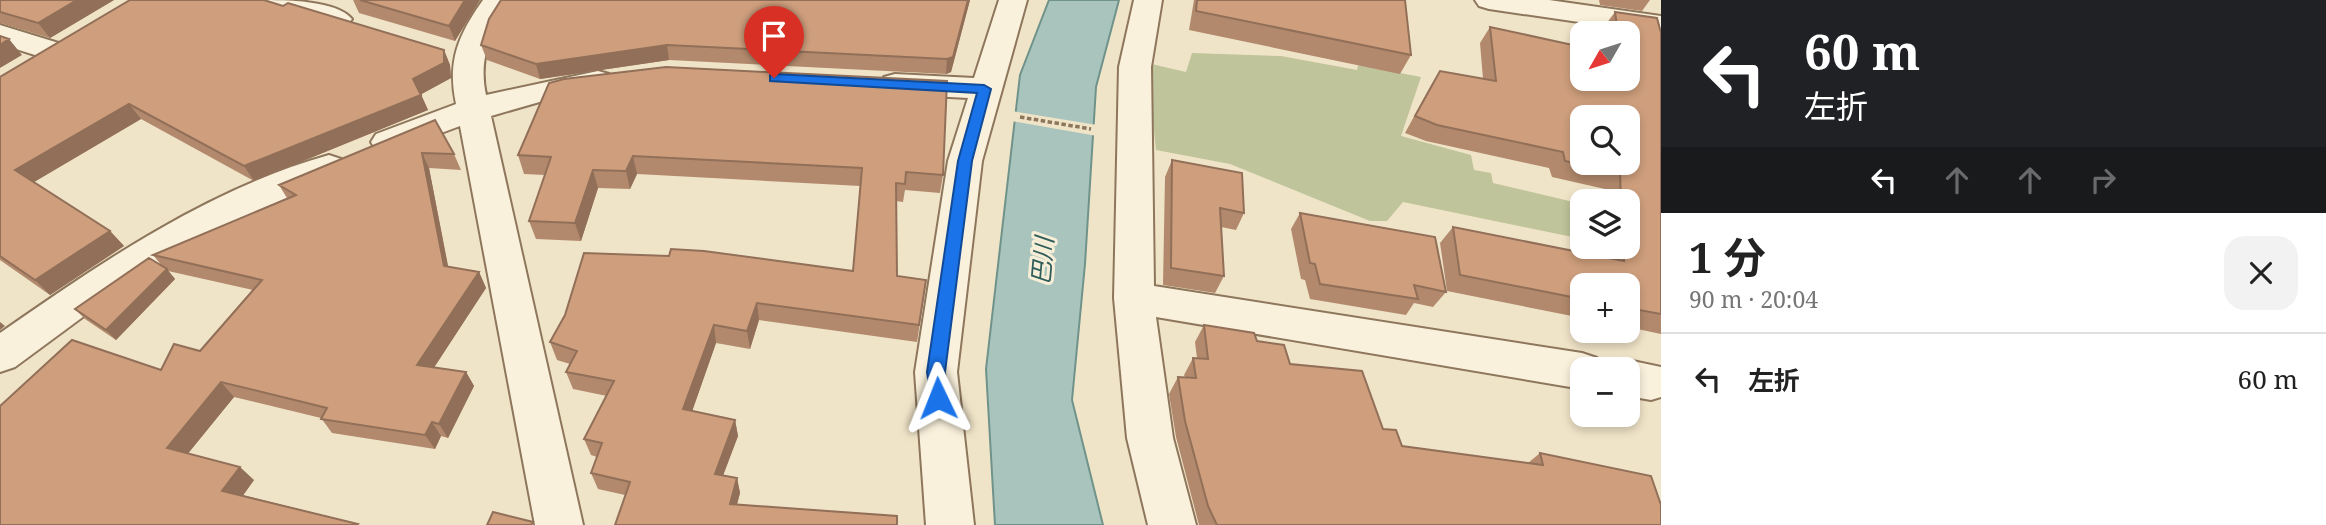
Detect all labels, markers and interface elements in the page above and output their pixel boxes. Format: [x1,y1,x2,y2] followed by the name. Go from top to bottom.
[744,6,804,78] pin
[755,17,793,55] icon: arrive
[1804,18,1920,84] text: 60 m
[1570,21,1640,91] north arrow
[1570,21,1640,427] map controls
[1689,28,1780,119] icon: left
[1804,84,1868,127] text: 左折
[1570,105,1640,175] button: search
[1865,161,1903,199] icon: left
[1938,161,1976,199] icon: ahead
[2011,161,2049,199] icon: ahead
[2084,161,2122,199] icon: right
[1570,189,1640,259] button: layers
[1689,228,1766,285] text: 1 分
[1023,233,1060,286] water label: 巴川
[2224,236,2298,310] button: close
[1570,273,1640,343] button: +
[1689,283,1818,315] text: 90 m · 20:04
[1570,357,1640,427] button: −
[1689,360,1727,398] icon: left
[901,361,975,435] position arrow
[2238,361,2298,397] text: 60 m
[1748,362,1800,398] text: 左折

